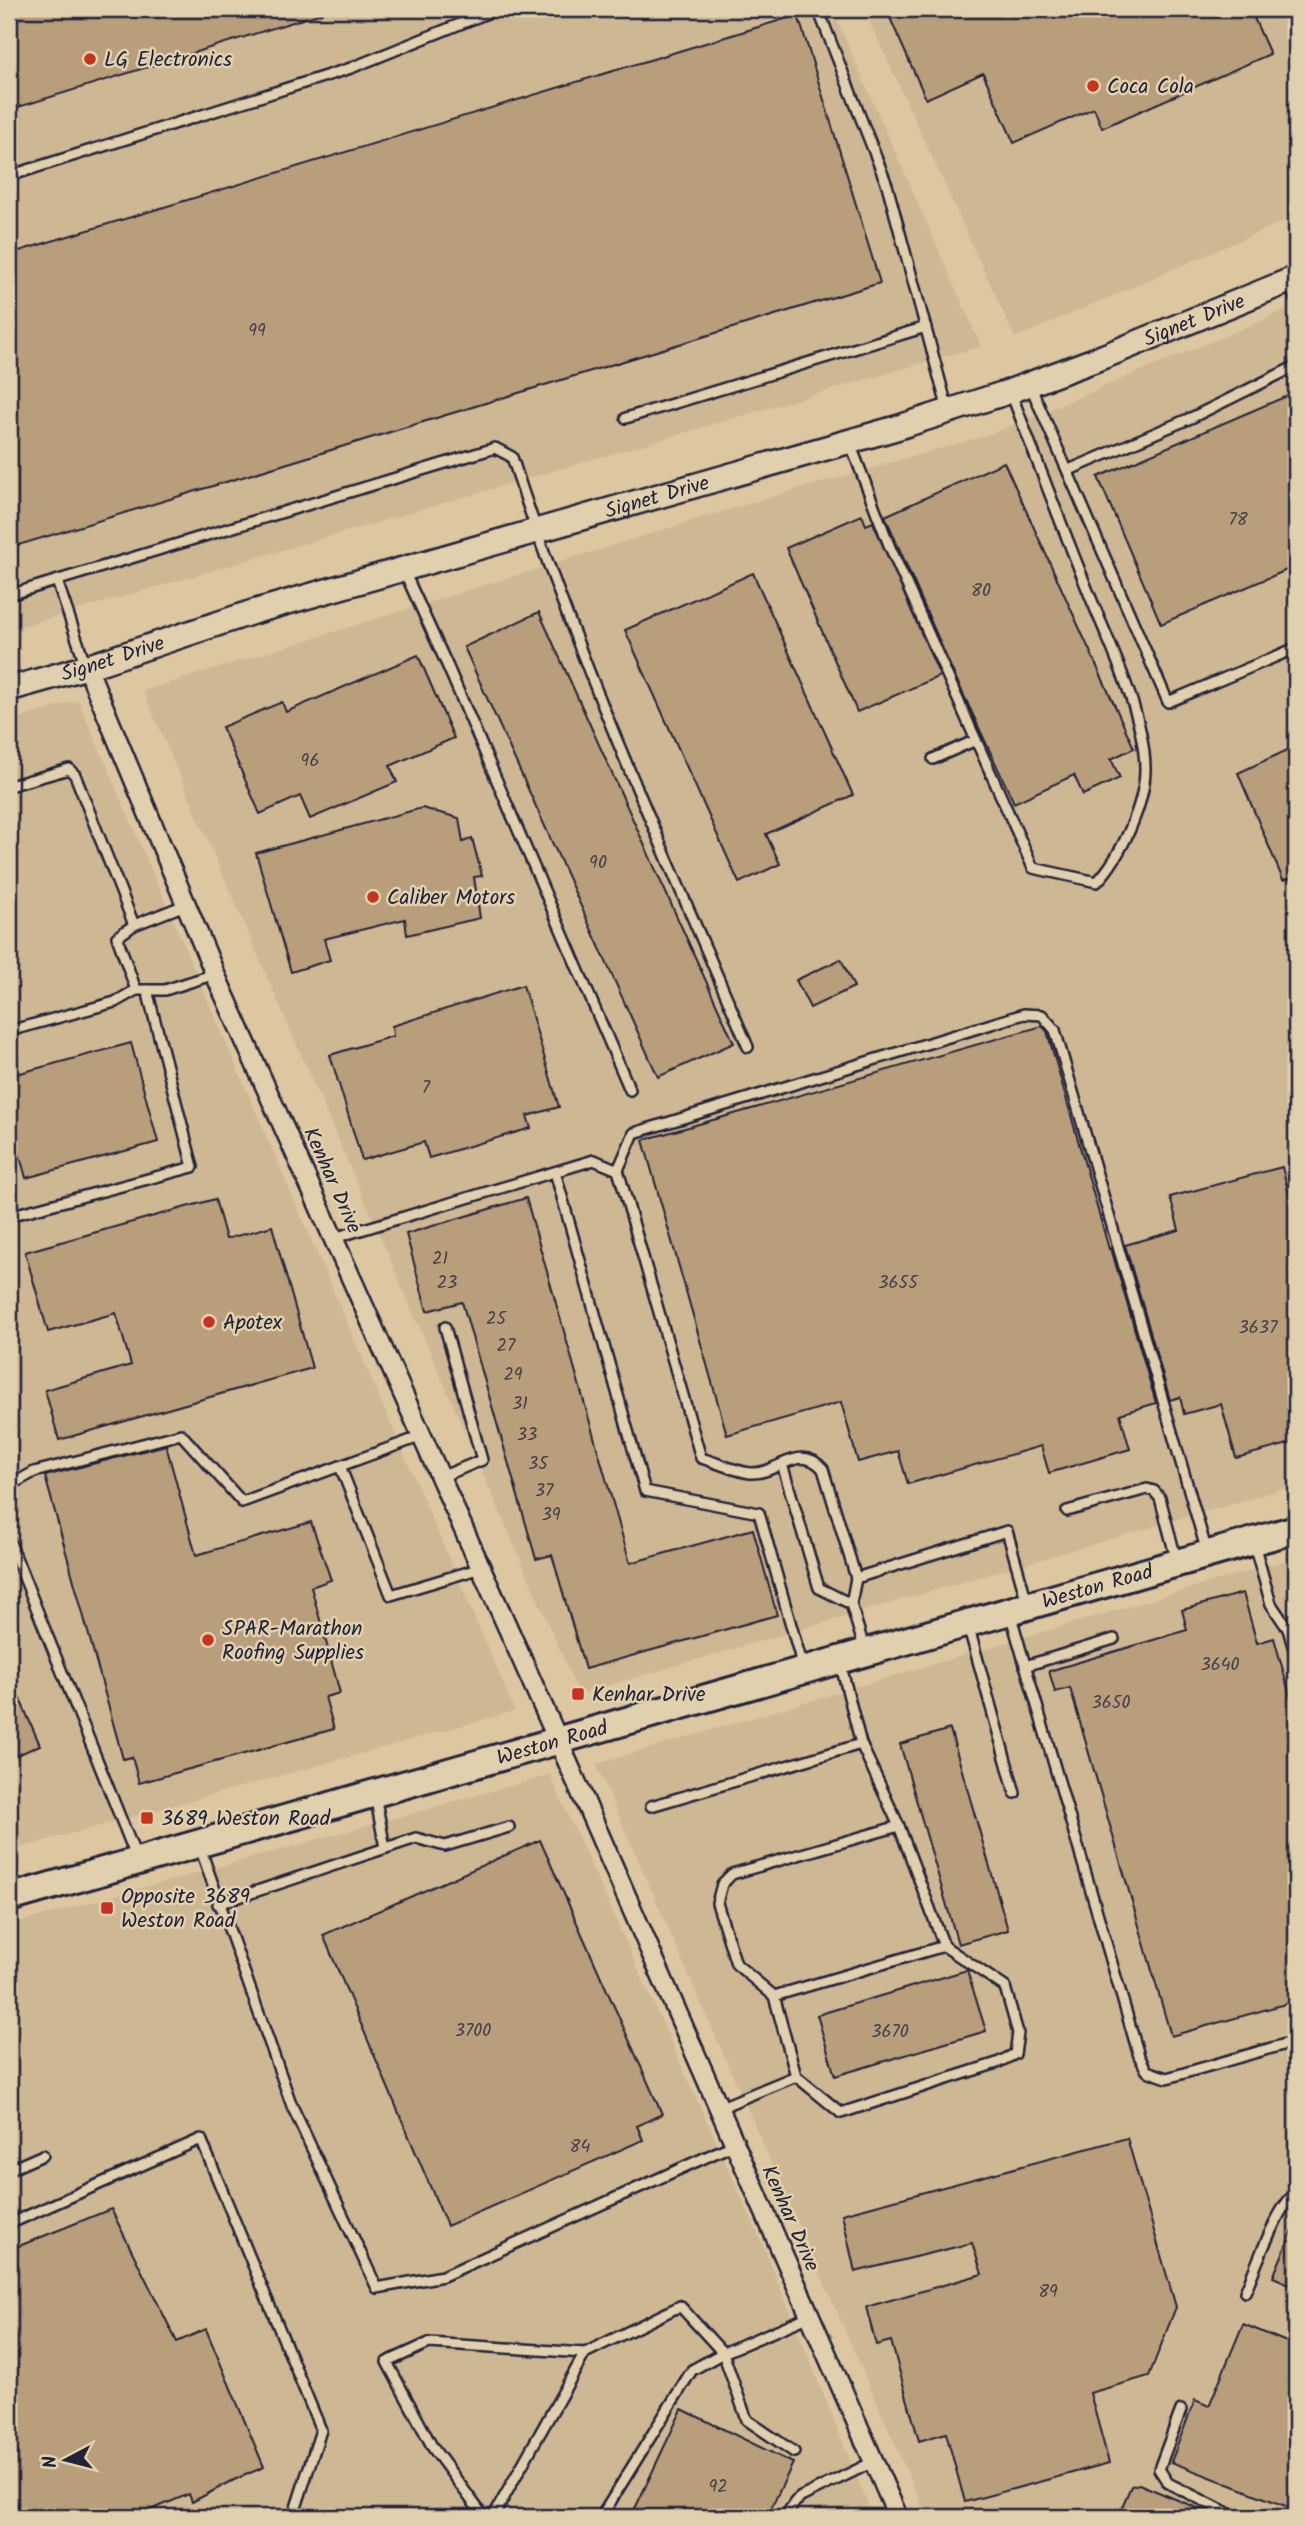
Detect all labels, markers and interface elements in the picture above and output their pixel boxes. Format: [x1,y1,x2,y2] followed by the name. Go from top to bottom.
[104,44,232,77] place label: LG Electronics
[82,51,98,67] marker: LG Electronics
[1107,71,1194,104] place label: Coca Cola
[1085,78,1101,94] marker: Coca Cola
[1139,285,1251,357] street label: Signet Drive
[248,317,266,346] house number: 99
[601,467,714,528] street label: Signet Drive
[1228,506,1248,535] house number: 78
[971,577,991,606] house number: 80
[57,627,170,692] street label: Signet Drive
[301,747,319,776] house number: 96
[589,849,607,878] house number: 90
[387,882,515,915] place label: Caliber Motors
[365,889,381,905] marker: Caliber Motors
[422,1074,431,1103] house number: 7
[294,1122,370,1240] street label: Kenhar Drive
[432,1245,448,1274] house number: 21
[437,1269,457,1298] house number: 23
[878,1269,919,1298] house number: 3655
[486,1305,507,1334] house number: 25
[223,1307,283,1340] place label: Apotex
[201,1314,217,1330] marker: Apotex
[1239,1314,1278,1343] house number: 3637
[497,1332,516,1361] house number: 27
[503,1361,523,1390] house number: 29
[512,1390,528,1419] house number: 31
[517,1421,537,1450] house number: 33
[528,1450,549,1479] house number: 35
[535,1477,554,1506] house number: 37
[541,1501,561,1530] house number: 39
[1038,1556,1158,1619] street label: Weston Road
[222,1613,364,1670] place label: SPAR-Marathon Roofing Supplies
[200,1632,216,1648] marker: SPAR-Marathon Roofing Supplies
[1200,1651,1240,1680] house number: 3640
[592,1679,706,1712] place label: Kenhar Drive
[570,1686,586,1702] marker: Kenhar Drive
[1092,1689,1130,1718] house number: 3650
[493,1712,612,1775] street label: Weston Road
[161,1803,331,1836] place label: 3689 Weston Road
[139,1810,155,1826] marker: 3689 Weston Road
[121,1881,250,1938] place label: Opposite 3689 Weston Road
[99,1900,115,1916] marker: Opposite 3689 Weston Road
[455,2017,491,2046] house number: 3700
[871,2018,909,2047] house number: 3670
[570,2133,590,2162] house number: 84
[752,2160,828,2278] street label: Kenhar Drive
[1038,2278,1058,2307] house number: 89
[32,2424,102,2494] north arrow
[35,2454,67,2470] text: N
[708,2473,728,2502] house number: 92

